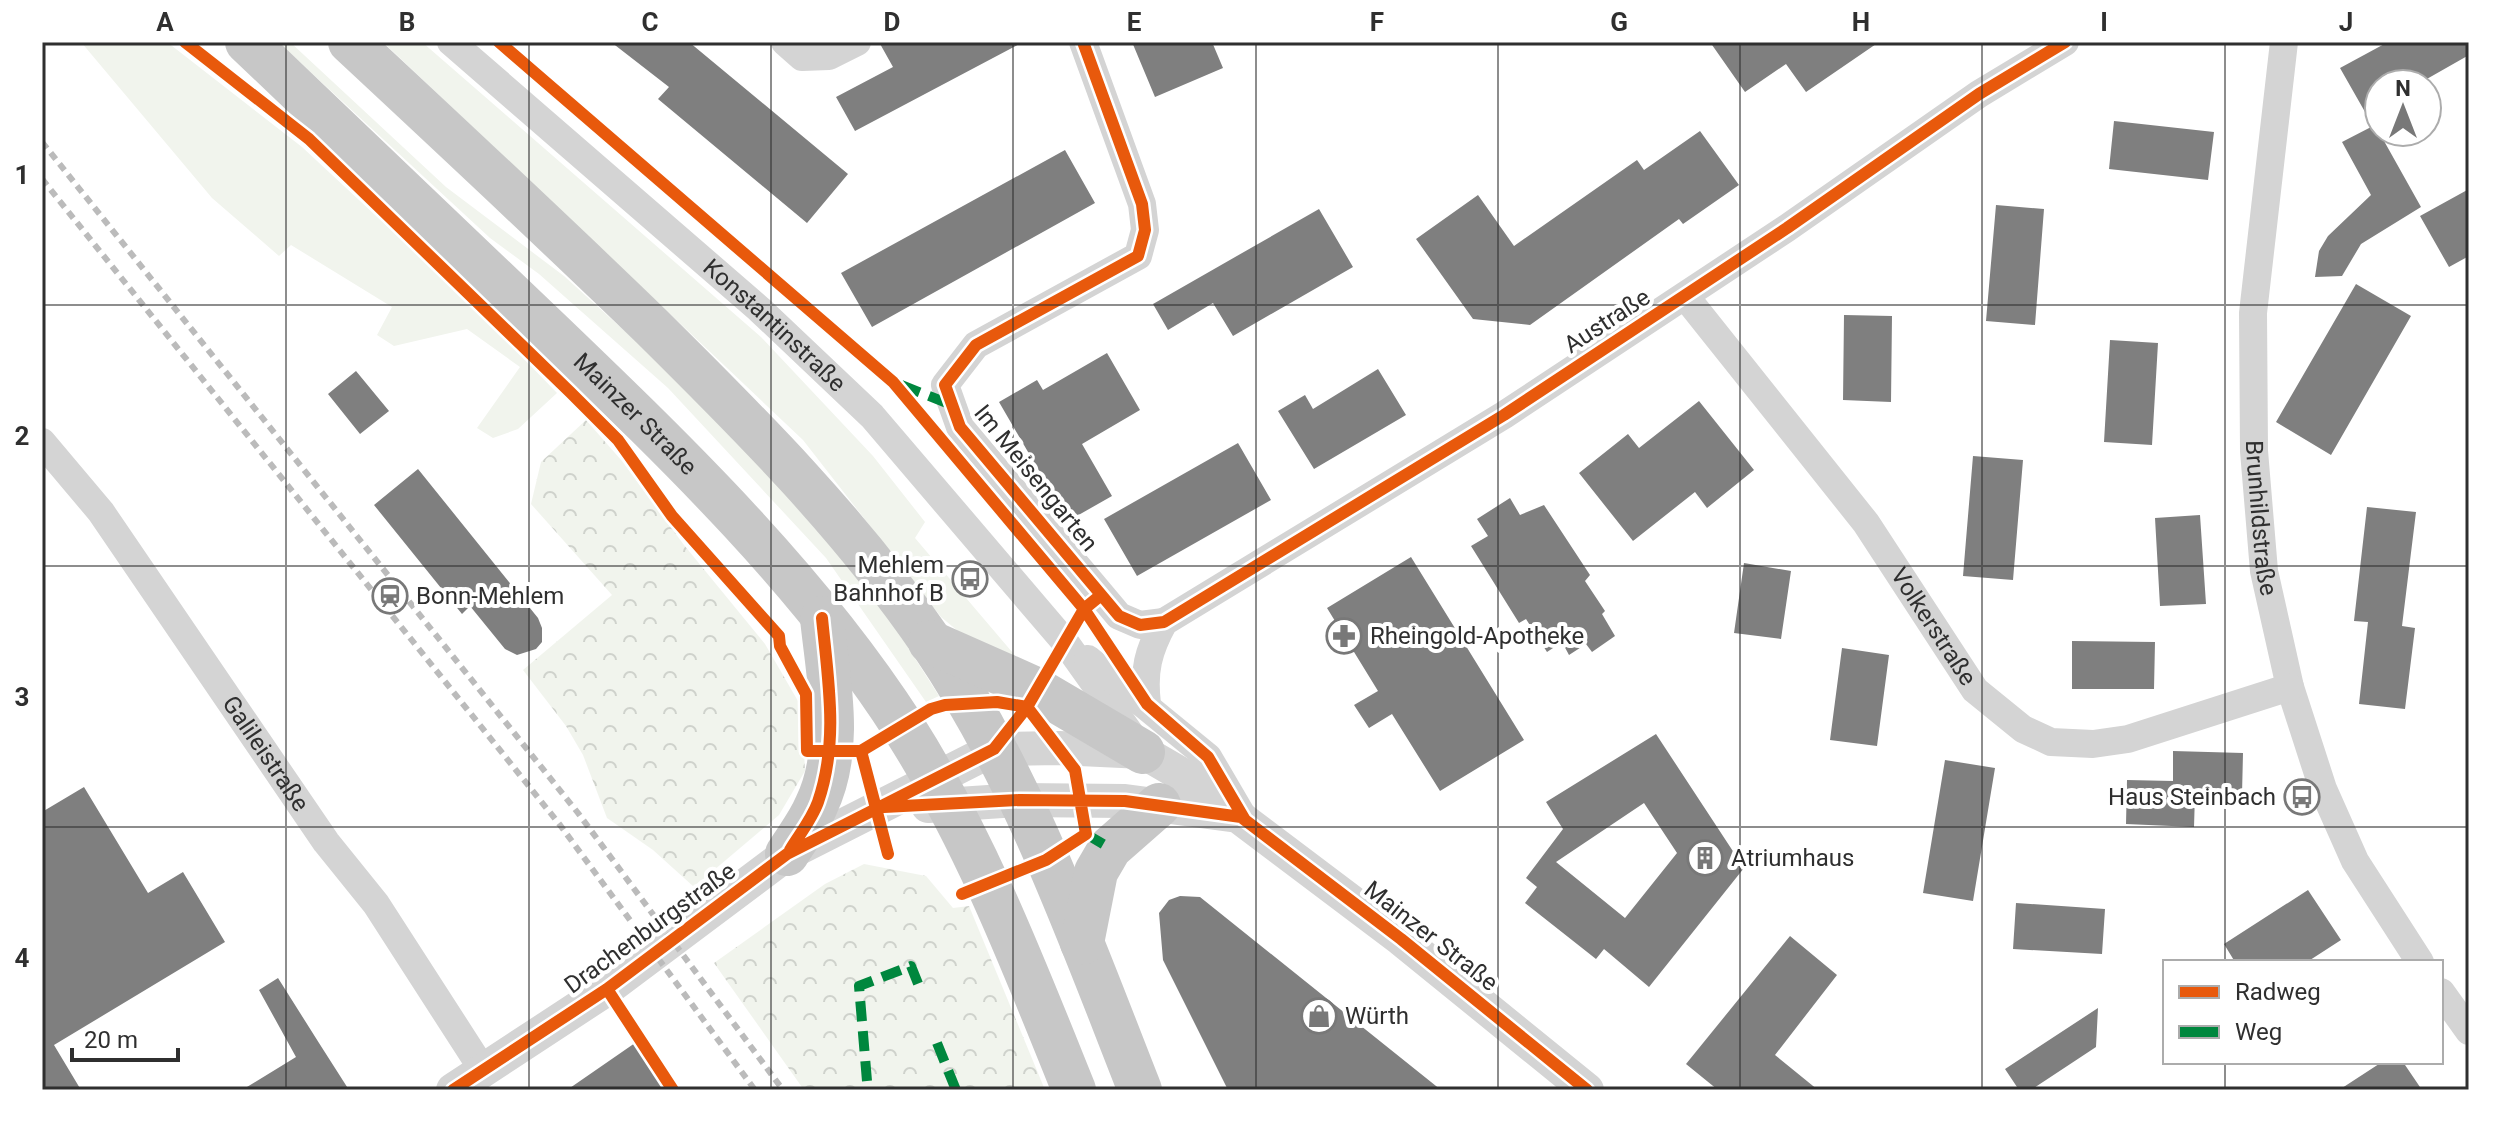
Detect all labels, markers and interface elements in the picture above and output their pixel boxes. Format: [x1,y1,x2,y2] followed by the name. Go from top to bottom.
[156,7,174,37] text: A
[399,7,415,37] text: B
[641,7,659,37] text: C
[884,7,900,37] text: D
[1127,7,1142,37] text: E
[1370,7,1384,37] text: F
[1610,7,1628,37] text: G
[1852,7,1870,37] text: H
[2100,7,2108,37] text: I
[2339,7,2353,37] text: J
[2363,68,2443,148] north arrow
[2395,76,2411,101] text: N
[15,160,29,190] text: 1
[698,253,851,398] street label: Konstantinstraße
[1559,283,1655,359] street label: Austraße
[568,347,703,481] street label: Mainzer Straße
[968,399,1104,557] street label: Im Meisengarten
[15,421,29,451] text: 2
[2240,440,2283,598] street label: Brunhildstraße
[833,551,944,607] place label: Mehlem Bahnhof B
[951,560,989,598] bus stop icon: Mehlem Bahnhof B
[1885,562,1982,691] street label: Volkerstraße
[371,577,409,615] station icon: Bonn-Mehlem
[416,582,564,610] place label: Bonn-Mehlem
[1325,617,1363,655] pharmacy icon: Rheingold-Apotheke
[1370,622,1584,650] place label: Rheingold-Apotheke
[15,682,29,712] text: 3
[217,691,315,817] street label: Galileistraße
[2283,778,2321,816] bus stop icon: Haus Steinbach
[2108,783,2276,811] place label: Haus Steinbach
[1686,839,1724,877] building icon: Atriumhaus
[1731,844,1854,872] place label: Atriumhaus
[559,857,741,999] street label: Drachenburgstraße
[1359,875,1503,997] street label: Mainzer Straße
[15,943,30,973] text: 4
[2163,960,2443,1064] legend
[2235,978,2321,1006] text: Radweg
[1300,997,1338,1035] shop icon: Würth
[1345,1002,1409,1030] place label: Würth
[72,1012,178,1062] scale bar
[2235,1018,2282,1046] text: Weg
[84,1026,138,1054] text: 20 m

